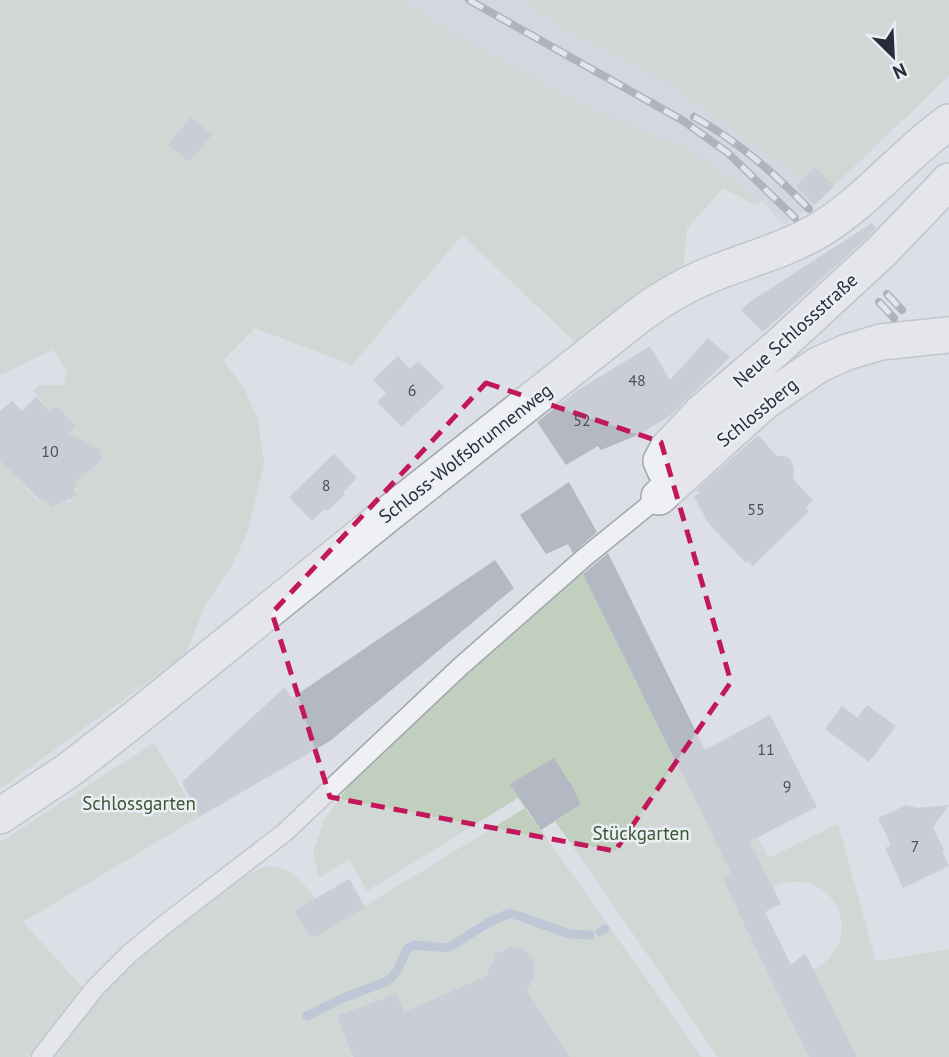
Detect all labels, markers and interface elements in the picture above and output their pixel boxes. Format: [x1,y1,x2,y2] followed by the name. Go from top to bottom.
[858,21,928,91] north arrow
[889,58,910,85] text: N
[728,268,862,392] street label: Neue Schlossstraße
[628,370,646,390] house number: 48
[712,372,802,452] street label: Schlossberg
[373,378,557,528] street label: Schloss-Wolfsbrunnenweg
[408,380,416,400] house number: 6
[573,410,591,430] house number: 52
[41,441,59,461] house number: 10
[322,475,330,495] house number: 8
[747,499,765,519] house number: 55
[757,739,775,759] house number: 11
[783,776,791,796] house number: 9
[82,791,196,815] park label: Schlossgarten
[592,821,690,845] park label: Stückgarten
[911,836,919,856] house number: 7

